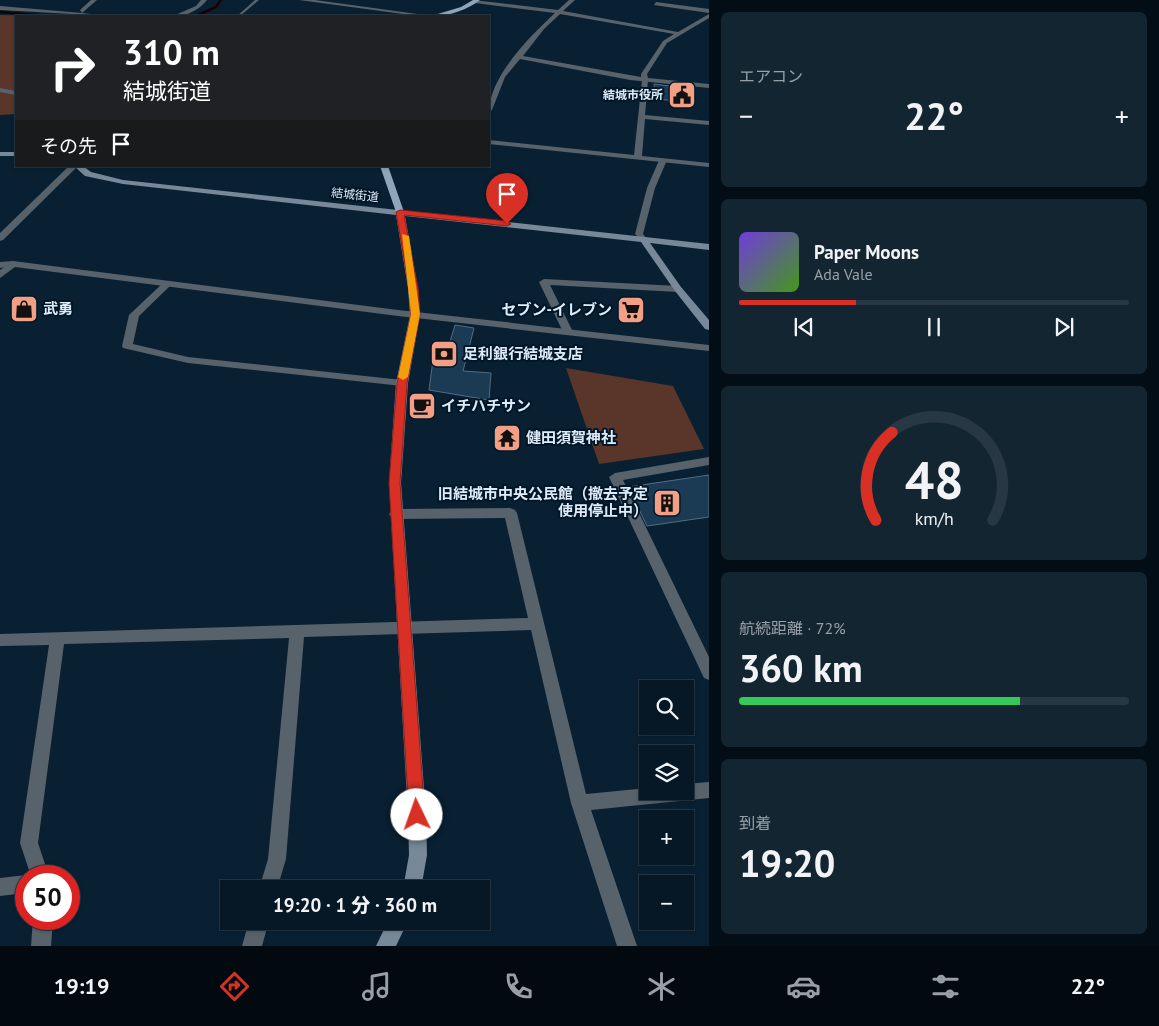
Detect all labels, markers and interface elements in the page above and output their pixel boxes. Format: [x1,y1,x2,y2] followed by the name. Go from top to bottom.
[123,29,220,75] text: 310 m
[40,35,105,100] icon: right
[739,66,803,86] text: エアコン
[123,77,211,105] text: 結城街道
[667,80,697,110] public building icon: 結城市役所
[603,87,663,102] place label: 結城市役所
[904,91,964,140] text: 22°
[739,97,753,134] text: −
[1115,97,1129,134] text: +
[107,130,135,158] icon: arrive
[40,134,97,158] text: その先
[486,173,528,224] pin
[493,180,521,208] icon: arrive
[330,185,380,204] street label: 結城街道
[814,240,919,264] text: Paper Moons
[814,264,873,284] text: Ada Vale
[9,294,39,324] shop icon: 武勇
[616,295,646,325] supermarket icon: セブン-イレブン
[43,299,73,318] place label: 武勇
[502,300,612,319] place label: セブン-イレブン
[790,313,818,341] icon: previous
[920,313,948,341] icon: pause
[1050,313,1078,341] icon: next
[429,339,459,369] bank icon: 足利銀行結城支店
[463,344,583,363] place label: 足利銀行結城支店
[407,391,437,421] cafe icon: イチハチサン
[441,396,531,415] place label: イチハチサン
[492,423,522,453] temple icon: 健田須賀神社
[526,428,616,447] place label: 健田須賀神社
[905,446,963,513] text: 48
[438,484,648,520] place label: 旧結城市中央公民館（撤去予定 使用停止中）
[652,488,682,518] building icon: 旧結城市中央公民館（撤去予定 使用停止中）
[914,507,954,530] text: km/h
[739,618,846,638] text: 航続距離 · 72%
[739,643,863,692] text: 360 km
[639,680,694,930] map controls
[639,680,694,735] button: search
[639,745,694,800] button: layers
[390,788,442,840] position arrow
[639,810,694,865] button: +
[739,813,771,833] text: 到着
[739,838,835,887] text: 19:20
[15,865,80,930] speed limit sign: 50
[639,875,694,930] button: −
[273,893,437,917] text: 19:20 · 1 分 · 360 m
[217,969,252,1004] icon: directions
[359,969,394,1004] icon: music
[501,969,536,1004] icon: phone
[644,969,679,1004] icon: climate
[786,969,821,1004] icon: car
[928,969,963,1004] icon: filters
[54,972,109,1000] text: 19:19
[1071,972,1105,1000] text: 22°

